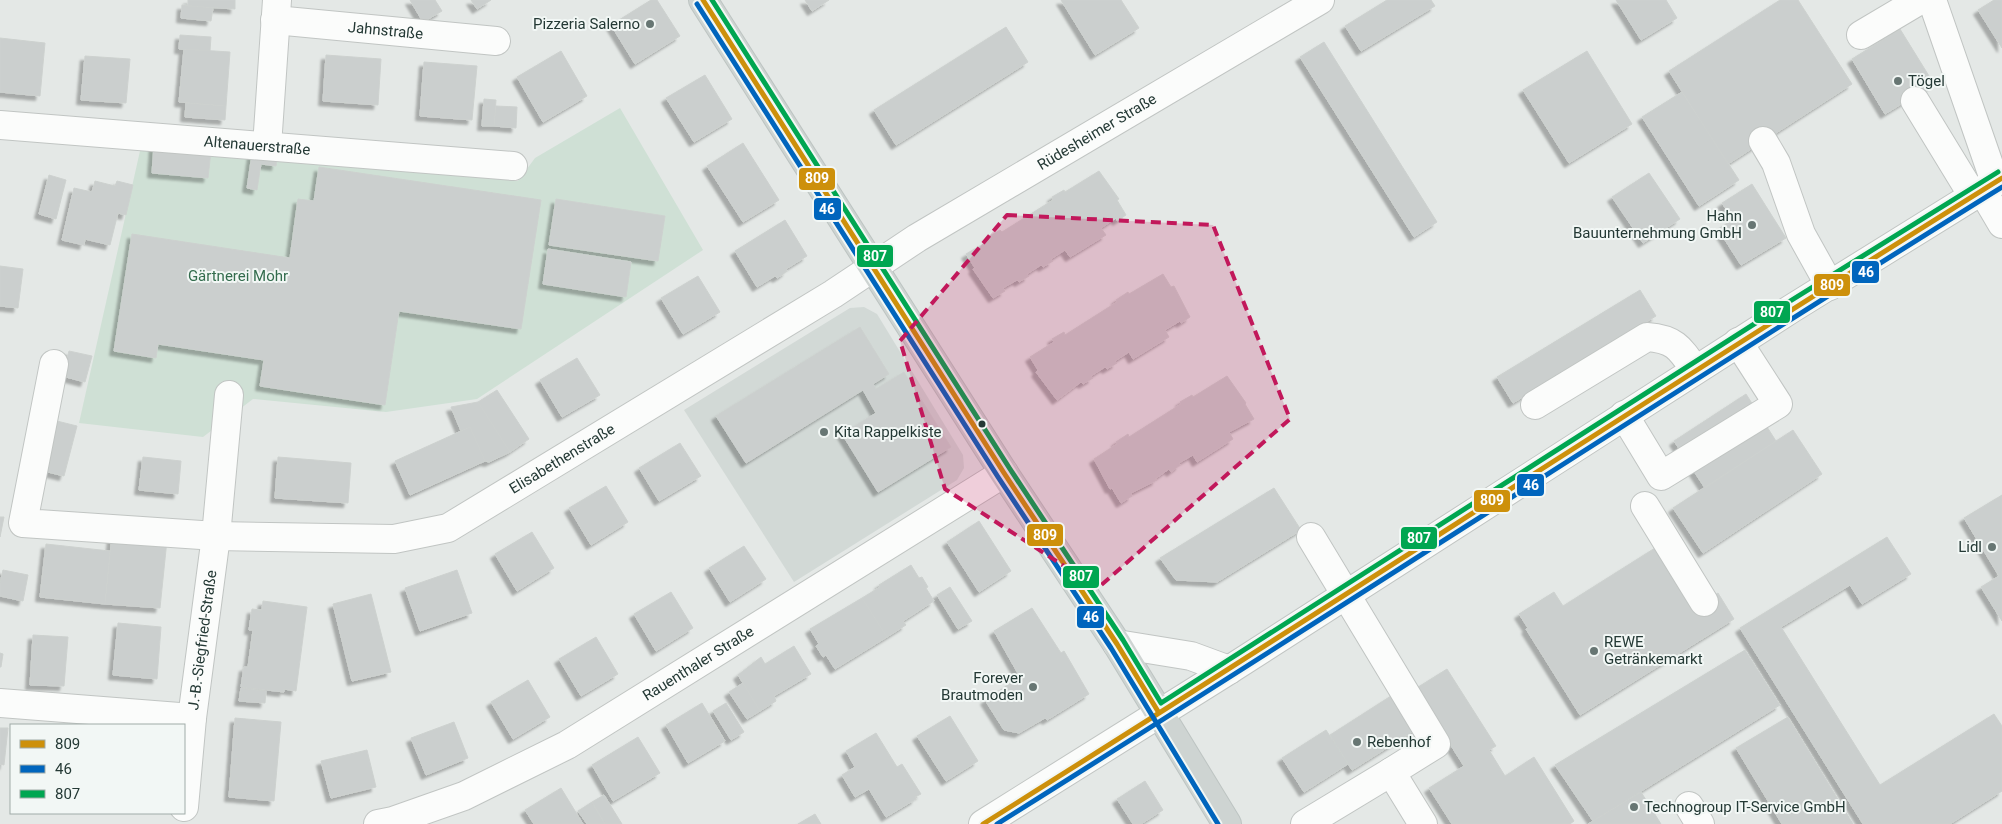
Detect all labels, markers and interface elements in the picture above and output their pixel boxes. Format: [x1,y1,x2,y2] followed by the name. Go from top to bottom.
[533,15,640,33] place label: Pizzeria Salerno
[347,18,424,43] street label: Jahnstraße
[644,18,656,30] marker: Pizzeria Salerno
[1908,72,1945,90] place label: Tögel
[1892,75,1904,87] marker: Tögel
[1034,90,1160,174] street label: Rüdesheimer Straße
[203,132,311,159] street label: Altenauerstraße
[798,167,836,191] line badge: 809
[805,170,829,186] text: 809
[813,197,842,221] line badge: 46
[819,201,835,217] text: 46
[1573,207,1742,242] place label: Hahn Bauunternehmung GmbH
[1746,219,1758,231] marker: Hahn Bauunternehmung GmbH
[856,244,894,268] line badge: 807
[863,248,887,264] text: 807
[1851,260,1880,284] line badge: 46
[1858,264,1874,280] text: 46
[188,267,288,285] park label: Gärtnerei Mohr
[1813,273,1851,297] line badge: 809
[1820,277,1844,293] text: 809
[1753,300,1791,324] line badge: 807
[1760,304,1784,320] text: 807
[977,419,987,429] unlabelled marker
[506,420,618,498] street label: Elisabethenstraße
[834,423,942,441] place label: Kita Rappelkiste
[818,426,830,438] marker: Kita Rappelkiste
[1516,473,1545,497] line badge: 46
[1523,477,1539,493] text: 46
[1473,489,1511,513] line badge: 809
[1480,492,1504,508] text: 809
[1026,523,1064,547] line badge: 809
[1400,526,1438,550] line badge: 807
[1033,527,1057,543] text: 809
[1407,530,1431,546] text: 807
[1958,538,1982,556] place label: Lidl
[1986,541,1998,553] marker: Lidl
[1062,565,1100,589] line badge: 807
[1069,568,1093,584] text: 807
[184,569,220,711] street label: J.-B.-Siegfried-Straße
[1076,605,1105,629] line badge: 46
[1083,609,1099,625] text: 46
[639,622,757,705] street label: Rauenthaler Straße
[1604,633,1703,668] place label: REWE Getränkemarkt
[1588,645,1600,657] marker: REWE Getränkemarkt
[941,669,1023,704] place label: Forever Brautmoden
[1027,681,1039,693] marker: Forever Brautmoden
[10,724,185,814] legend
[1367,733,1432,751] place label: Rebenhof
[55,735,80,753] text: 809
[1351,736,1363,748] marker: Rebenhof
[55,760,72,778] text: 46
[55,785,80,803] text: 807
[1644,798,1846,816] place label: Technogroup IT-Service GmbH
[1628,801,1640,813] marker: Technogroup IT-Service GmbH

